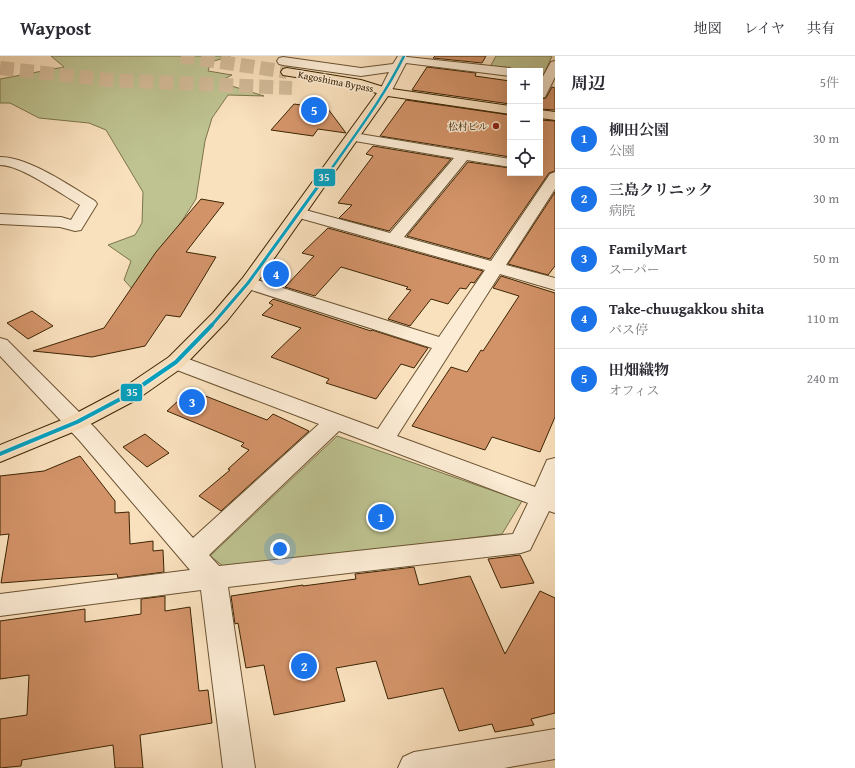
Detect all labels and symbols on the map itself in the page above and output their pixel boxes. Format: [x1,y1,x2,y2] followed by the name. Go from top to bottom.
[297,67,375,96] street label: Kagoshima Bypass
[301,95,327,125] pin: 5
[448,119,488,134] place label: 松村ビル
[491,121,501,131] marker: 松村ビル
[313,168,336,187] line badge: 35
[318,169,330,185] text: 35
[263,259,289,289] pin: 4
[120,383,143,402] line badge: 35
[126,384,138,400] text: 35
[179,387,205,417] pin: 3
[368,502,394,532] pin: 1
[270,539,290,559] your location
[291,651,317,681] pin: 2

